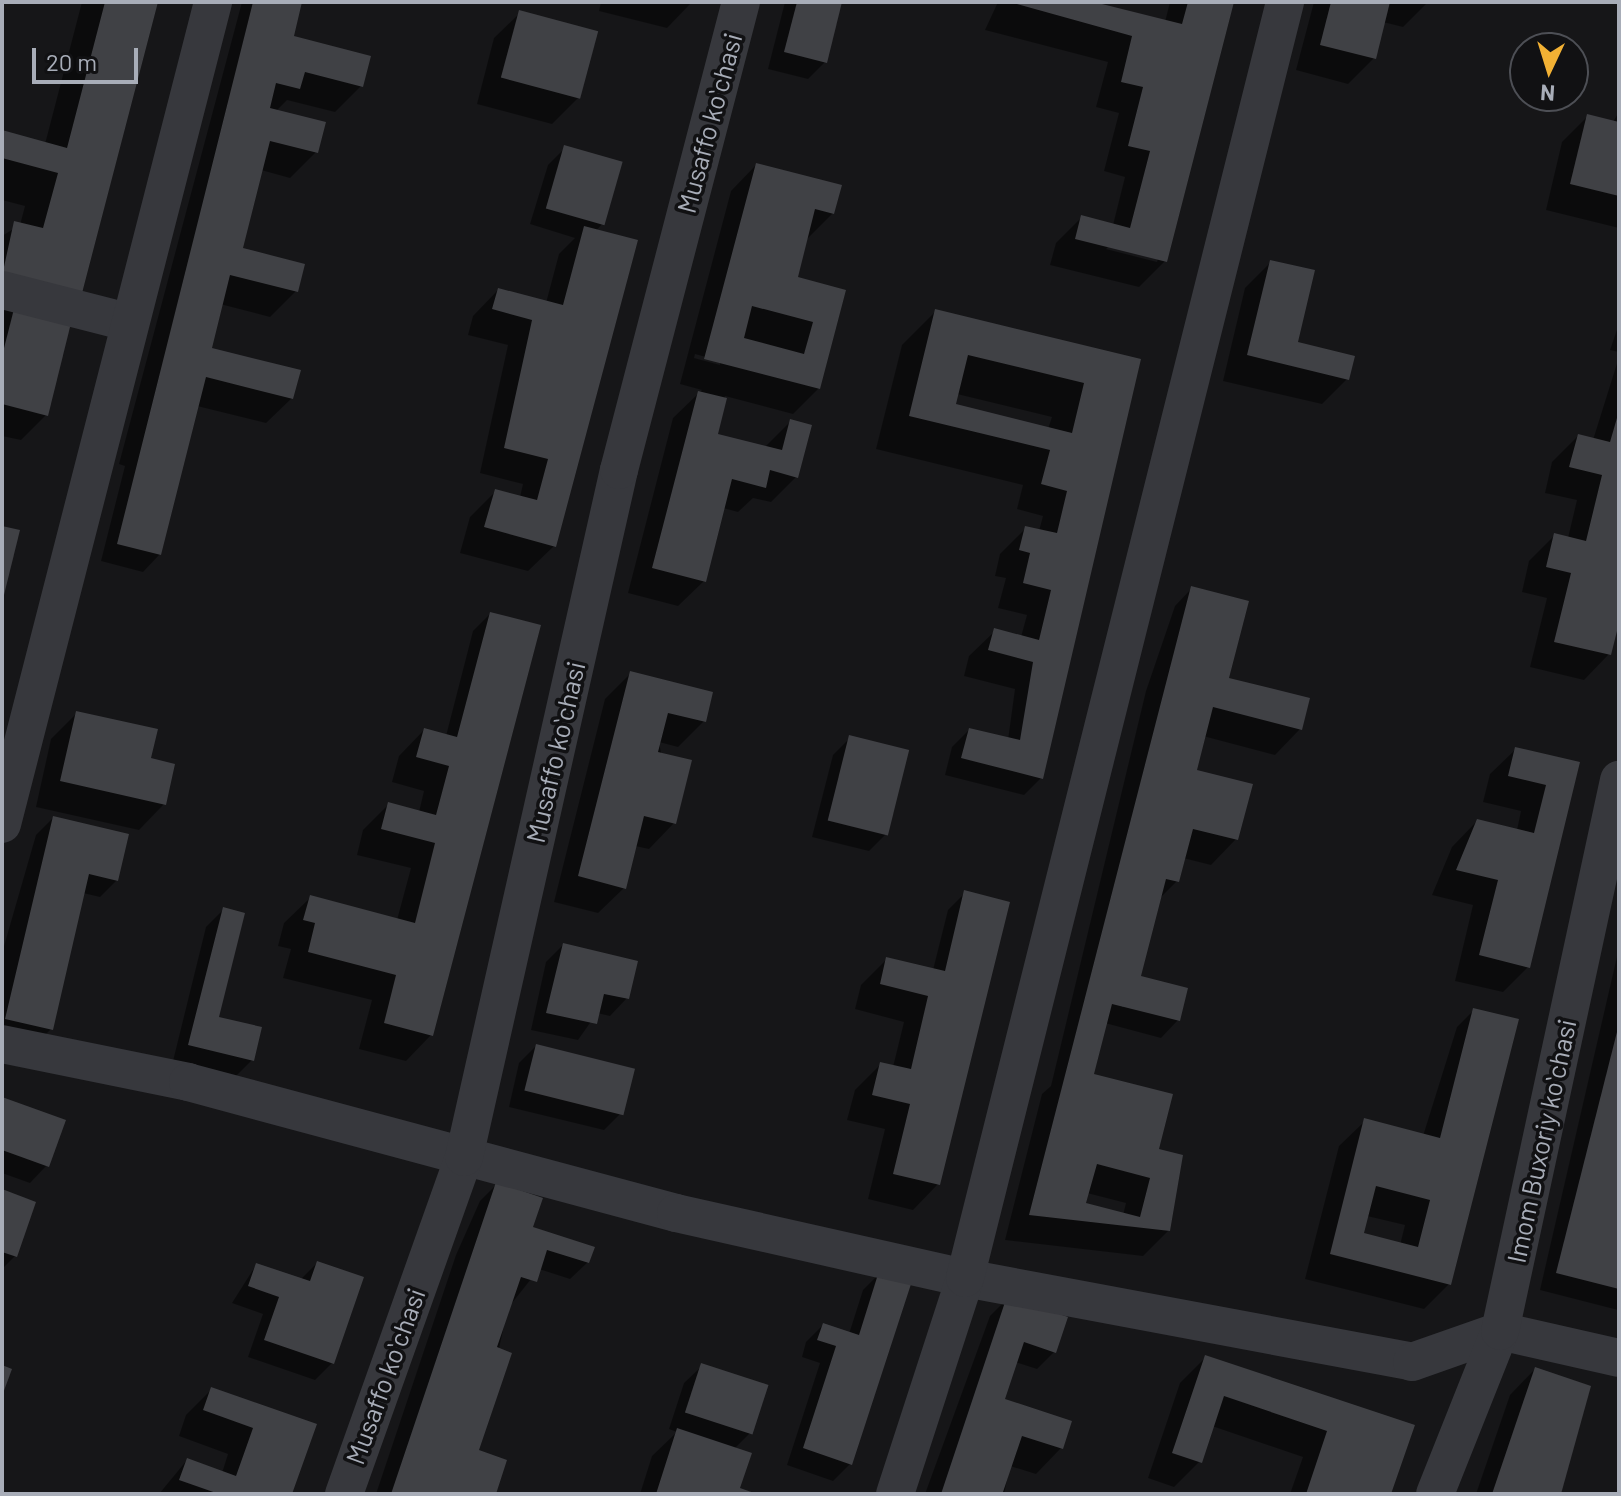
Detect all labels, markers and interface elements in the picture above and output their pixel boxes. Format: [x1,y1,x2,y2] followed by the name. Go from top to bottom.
[670,30,748,216] street label: Musaffo koʻchasi
[36,32,142,82] scale bar
[1509,32,1589,112] north arrow
[46,47,97,76] text: 20 m
[1539,80,1556,107] text: N
[519,658,591,846] street label: Musaffo koʻchasi
[1500,1016,1582,1266] street label: Imom Buxoriy koʻchasi
[339,1284,431,1468] street label: Musaffo koʻchasi

